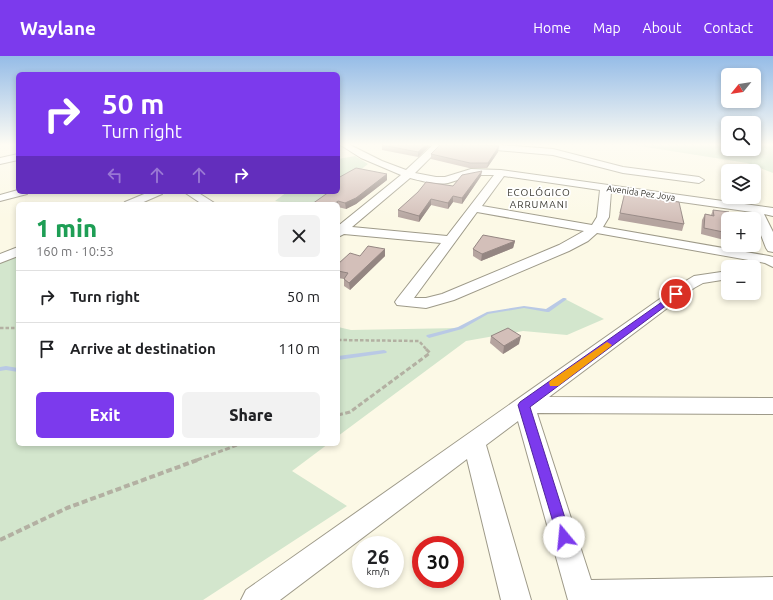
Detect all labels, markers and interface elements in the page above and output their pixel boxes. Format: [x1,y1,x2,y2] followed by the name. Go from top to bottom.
[20,17,96,39] text: Waylane
[533,20,571,36] text: Home
[593,20,621,36] text: Map
[643,20,682,36] text: About
[704,20,753,36] text: Contact
[721,68,761,108] north arrow
[721,68,761,300] map controls
[36,88,88,140] icon: right
[102,88,164,119] text: 50 m
[721,116,761,156] button: search
[102,121,182,141] text: Turn right
[104,164,126,186] icon: left
[146,164,168,186] icon: ahead
[188,164,210,186] icon: ahead
[230,164,252,186] icon: right
[721,164,761,204] button: layers
[606,183,676,203] street label: Avenida Pez Joya
[507,186,571,210] district label: ECOLÓGICO ARRUMANI
[721,212,761,252] button: +
[36,215,97,242] text: 1 min
[278,215,320,257] button: close
[36,244,114,258] text: 160 m · 10:53
[721,260,761,300] button: −
[659,277,693,311] pin
[665,283,687,305] icon: arrive
[36,286,58,308] icon: right
[70,288,140,305] text: Turn right
[287,288,320,305] text: 50 m
[36,338,58,360] icon: arrive
[70,340,216,357] text: Arrive at destination
[278,340,320,357] text: 110 m
[36,392,174,438] button: Exit
[182,392,320,438] button: Share
[543,516,585,558] position arrow
[412,536,464,588] speed limit sign: 30
[367,545,389,568] text: 26
[366,566,390,577] text: km/h

